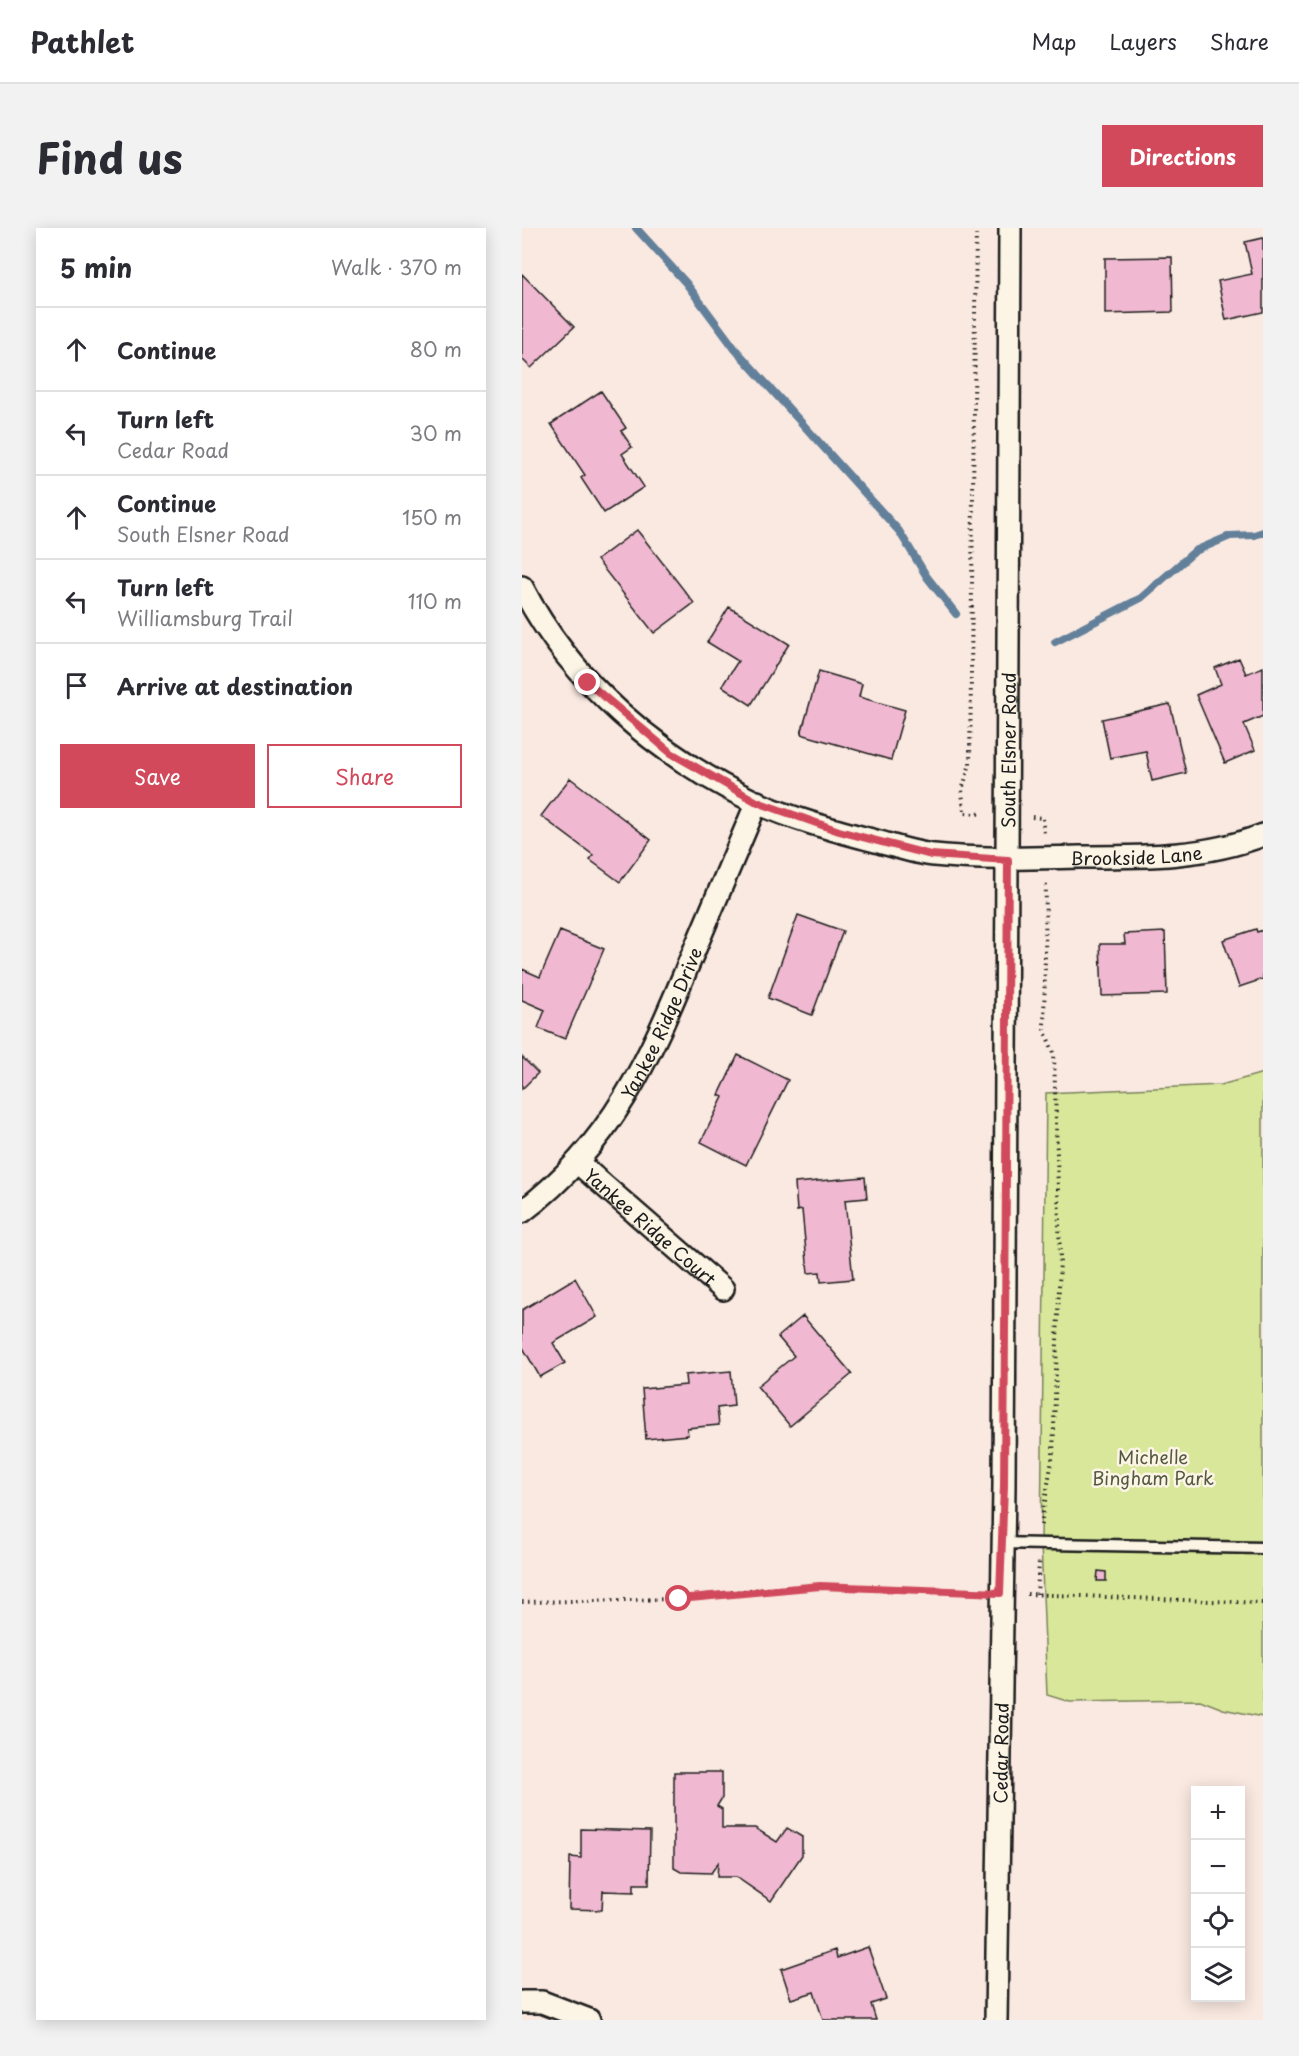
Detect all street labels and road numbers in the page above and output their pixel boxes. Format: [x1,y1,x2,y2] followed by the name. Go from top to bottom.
[994,672,1021,828] street label: South Elsner Road
[1070,838,1204,871] street label: Brookside Lane
[613,942,708,1104] street label: Yankee Ridge Drive
[579,1161,723,1291] street label: Yankee Ridge Court
[986,1702,1014,1804] street label: Cedar Road

